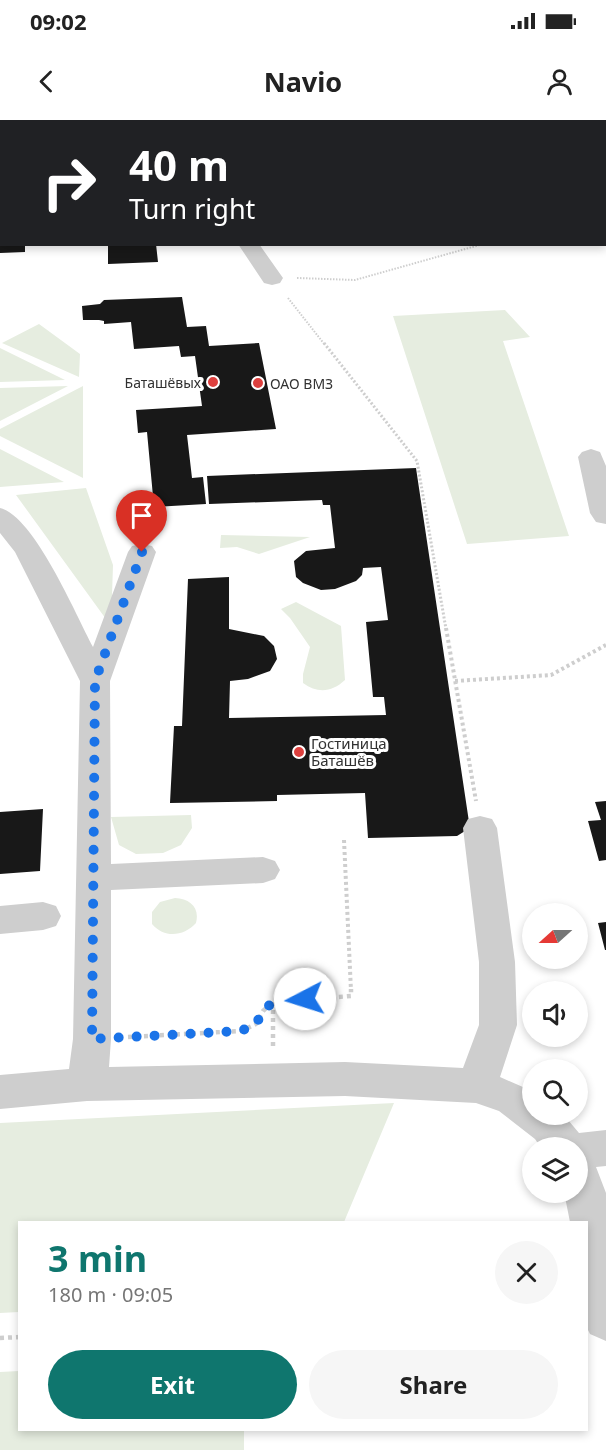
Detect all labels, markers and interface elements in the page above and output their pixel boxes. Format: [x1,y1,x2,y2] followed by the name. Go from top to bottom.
[30,6,87,36] text: 09:02
[264,63,342,100] text: Navio
[30,65,63,98] icon: back
[543,65,576,98] icon: person
[129,136,229,193] text: 40 m
[30,144,108,222] icon: right
[129,190,255,227] text: Turn right
[125,373,202,392] place label: Баташёвых
[270,374,333,393] place label: ОАО ВМЗ
[206,375,220,389] marker: Баташёвых
[251,376,265,390] marker: ОАО ВМЗ
[116,490,167,552] pin
[125,499,158,532] icon: arrive
[311,733,387,770] place label: Гостиница Баташёв
[292,745,306,759] marker: Гостиница Баташёв
[522,903,588,969] north arrow
[522,903,588,1203] map controls
[273,967,337,1031] position arrow
[522,981,588,1047] button: sound
[522,1059,588,1125] button: search
[522,1137,588,1203] button: layers
[48,1234,147,1283] text: 3 min
[495,1241,558,1304] button: close
[48,1281,173,1308] text: 180 m · 09:05
[48,1350,297,1419] button: Exit
[309,1350,558,1419] button: Share

